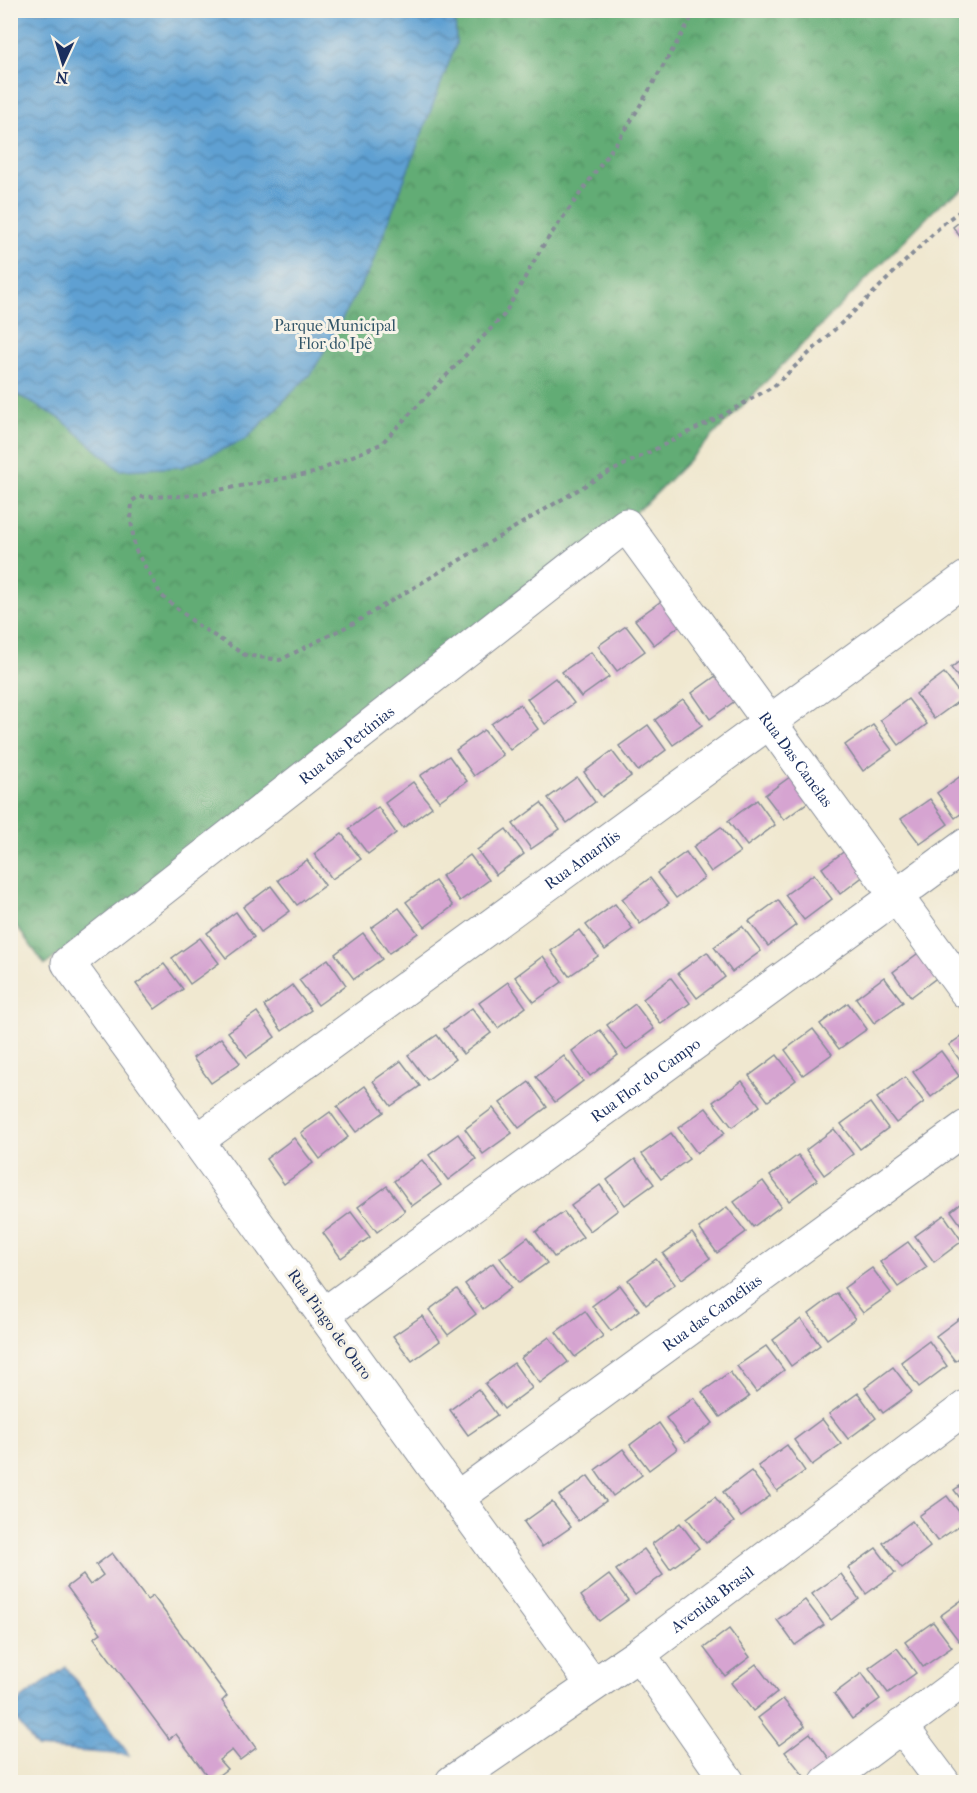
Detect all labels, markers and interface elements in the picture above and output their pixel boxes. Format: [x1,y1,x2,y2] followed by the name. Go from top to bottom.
[33,33,93,93] north arrow
[54,68,69,87] text: N
[274,316,397,353] park label: Parque Municipal Flor do Ipê
[295,701,398,788] street label: Rua das Petúnias
[755,708,837,810] street label: Rua Das Canelas
[540,825,623,893] street label: Rua Amarílis
[587,1033,704,1126] street label: Rua Flor do Campo
[284,1265,376,1383] street label: Rua Pingo de Ouro
[658,1270,765,1355] street label: Rua das Camélias
[666,1561,758,1637] street label: Avenida Brasil

